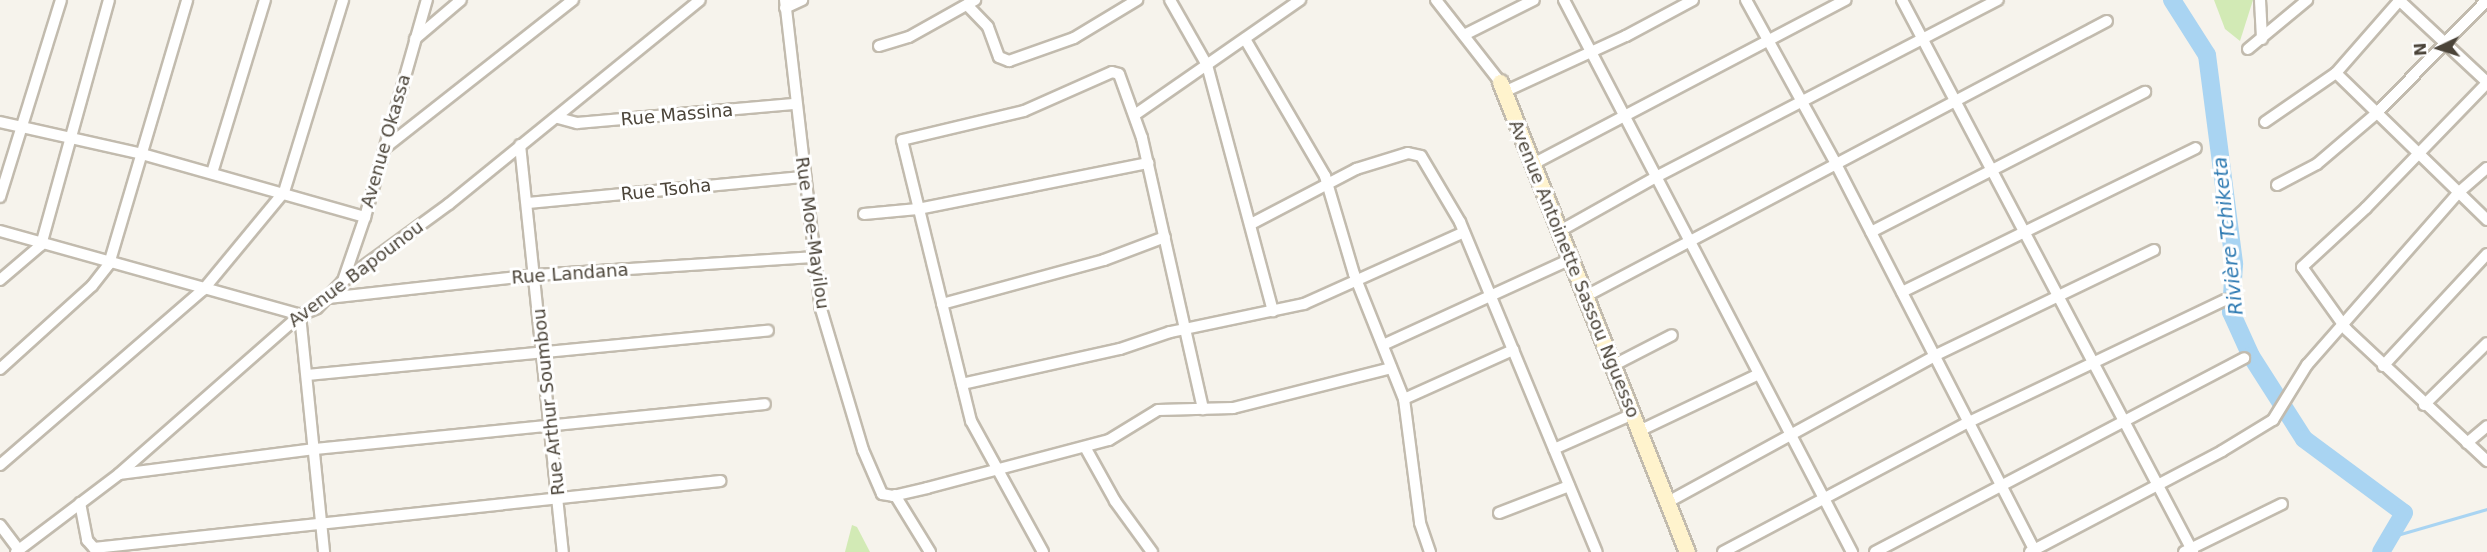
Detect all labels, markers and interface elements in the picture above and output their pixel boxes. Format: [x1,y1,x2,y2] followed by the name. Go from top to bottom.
[2409,18,2469,78] north arrow
[2411,42,2430,57] text: N
[357,72,415,210] street label: Avenue Okassa
[620,99,734,131] street label: Rue Massina
[1504,117,1644,421] street label: Avenue Antoinette Sassou Nguesso
[791,155,833,311] street label: Rue Moe-Mayilou
[2208,156,2248,316] water label: Rivière Tchiketa
[620,175,712,205] street label: Rue Tsoha
[284,216,428,332] street label: Avenue Bapounou
[511,259,629,289] street label: Rue Landana
[528,307,570,497] street label: Rue Arthur Soumbou

